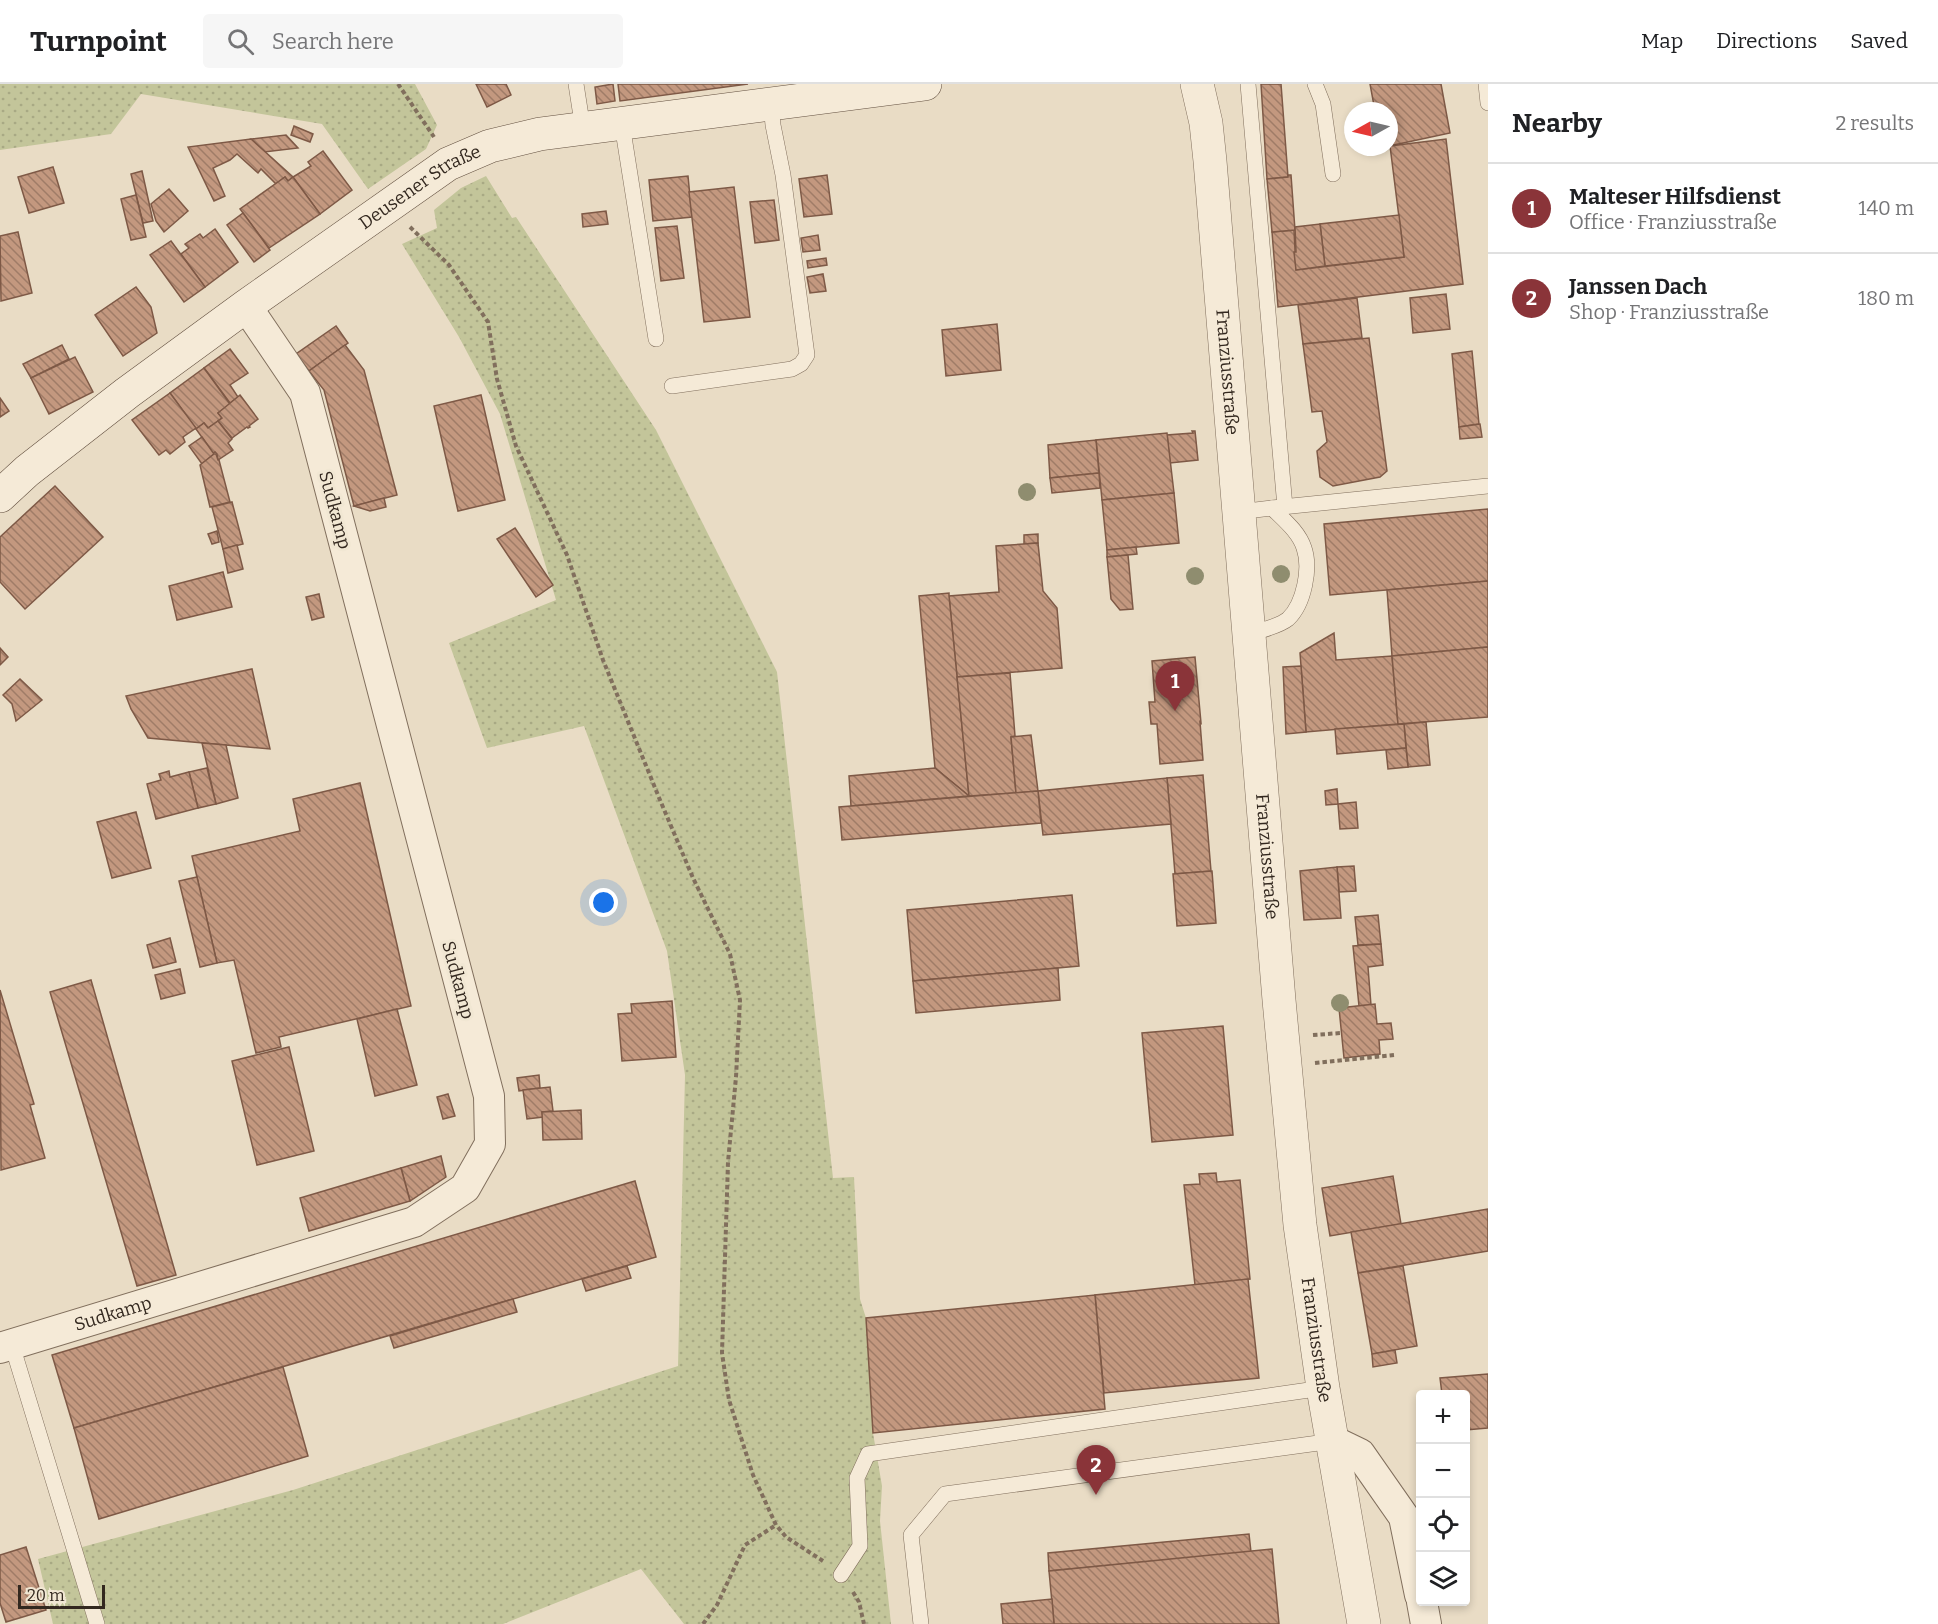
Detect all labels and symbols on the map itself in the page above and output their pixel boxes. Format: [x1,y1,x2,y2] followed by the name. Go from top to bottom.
[1344,102,1398,156] north arrow
[355,140,484,234] street label: Deusener Straße
[1211,308,1243,436] street label: Franziusstraße
[314,469,356,551] street label: Sudkamp
[1156,662,1194,711] pin: 1
[1251,793,1283,920] street label: Franziusstraße
[589,888,618,917] your location
[437,939,479,1021] street label: Sudkamp
[1296,1276,1336,1404] street label: Franziusstraße
[71,1291,154,1336] street label: Sudkamp
[1076,1446,1116,1495] pin: 2
[18,1582,105,1610] scale bar

